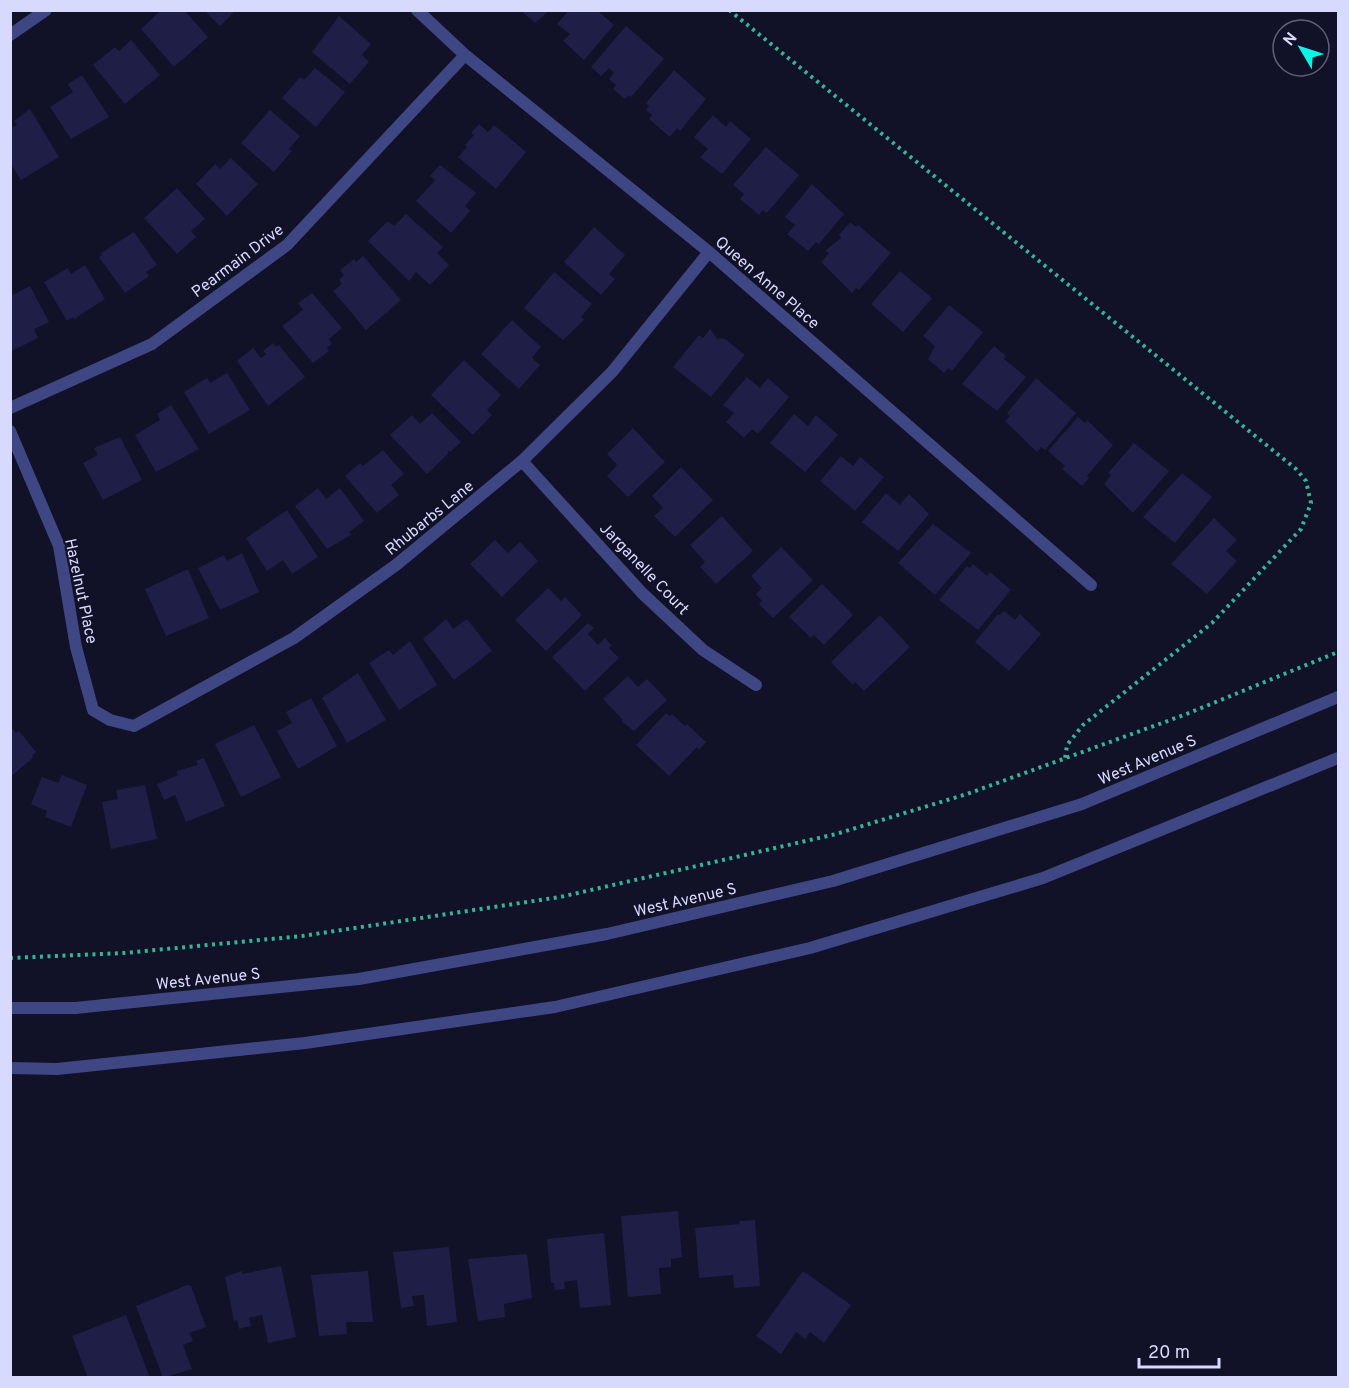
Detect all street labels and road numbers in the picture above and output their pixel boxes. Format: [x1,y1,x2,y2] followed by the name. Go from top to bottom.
[188,220,288,303] street label: Pearmain Drive
[710,233,823,334] street label: Queen Anne Place
[382,477,479,560] street label: Rhubarbs Lane
[595,519,693,620] street label: Jarganelle Court
[59,537,101,646] street label: Hazelnut Place
[1096,731,1200,791] street label: West Avenue S
[632,879,739,922] street label: West Avenue S
[155,965,261,995] street label: West Avenue S

